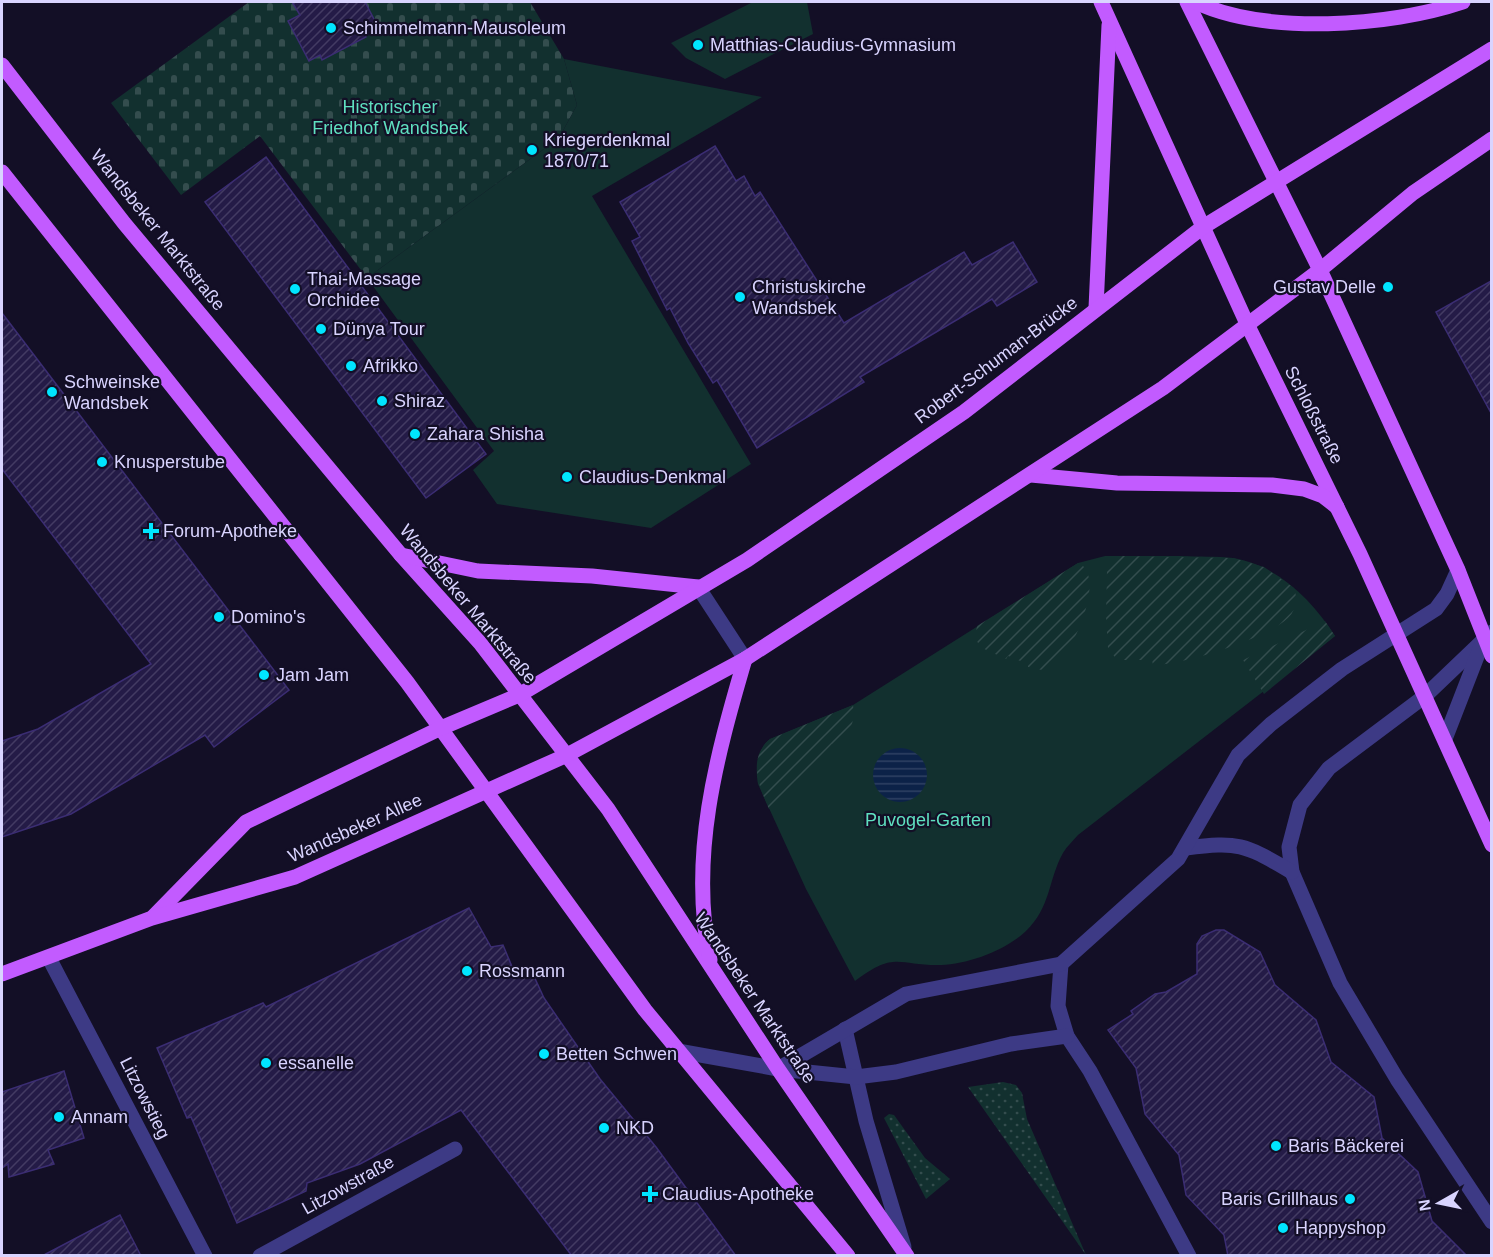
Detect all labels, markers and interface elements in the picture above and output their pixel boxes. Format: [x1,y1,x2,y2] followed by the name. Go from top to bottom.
[343,18,566,38] place label: Schimmelmann-Mausoleum
[324,21,338,35] marker: Schimmelmann-Mausoleum
[710,35,956,55] place label: Matthias-Claudius-Gymnasium
[691,38,705,52] marker: Matthias-Claudius-Gymnasium
[312,97,469,138] park label: Historischer Friedhof Wandsbek
[544,130,670,171] place label: Kriegerdenkmal 1870/71
[525,143,539,157] marker: Kriegerdenkmal 1870/71
[87,145,229,315] street label: Wandsbeker Marktstraße
[307,269,421,310] place label: Thai-Massage Orchidee
[752,277,866,318] place label: Christuskirche Wandsbek
[1273,277,1376,297] place label: Gustav Delle
[1381,280,1395,294] marker: Gustav Delle
[288,282,302,296] marker: Thai-Massage Orchidee
[733,290,747,304] marker: Christuskirche Wandsbek
[911,292,1081,428] street label: Robert-Schuman-Brücke
[333,319,425,339] place label: Dünya Tour
[314,322,328,336] marker: Dünya Tour
[363,356,418,376] place label: Afrikko
[344,359,358,373] marker: Afrikko
[1281,363,1347,467] street label: Schloßstraße
[64,372,160,413] place label: Schweinske Wandsbek
[45,385,59,399] marker: Schweinske Wandsbek
[394,391,445,411] place label: Shiraz
[375,394,389,408] marker: Shiraz
[427,424,545,444] place label: Zahara Shisha
[408,427,422,441] marker: Zahara Shisha
[114,452,225,472] place label: Knusperstube
[95,455,109,469] marker: Knusperstube
[579,467,726,487] place label: Claudius-Denkmal
[560,470,574,484] marker: Claudius-Denkmal
[396,520,540,688] street label: Wandsbeker Marktstraße
[163,521,297,541] place label: Forum-Apotheke
[144,524,158,538] marker: Forum-Apotheke
[231,607,305,627] place label: Domino's
[212,610,226,624] marker: Domino's
[276,665,349,685] place label: Jam Jam
[257,668,271,682] marker: Jam Jam
[285,789,425,867] street label: Wandsbeker Allee
[865,810,991,830] park label: Puvogel-Garten
[690,909,820,1087] street label: Wandsbeker Marktstraße
[479,961,565,981] place label: Rossmann
[460,964,474,978] marker: Rossmann
[556,1044,677,1064] place label: Betten Schwen
[537,1047,551,1061] marker: Betten Schwen
[278,1053,354,1073] place label: essanelle
[116,1054,174,1142] street label: Litzowstieg
[259,1056,273,1070] marker: essanelle
[71,1107,128,1127] place label: Annam
[52,1110,66,1124] marker: Annam
[616,1118,654,1138] place label: NKD
[597,1121,611,1135] marker: NKD
[1288,1136,1404,1156] place label: Baris Bäckerei
[1269,1139,1283,1153] marker: Baris Bäckerei
[299,1152,397,1218] street label: Litzowstraße
[1409,1173,1469,1233] north arrow
[662,1184,814,1204] place label: Claudius-Apotheke
[643,1187,657,1201] marker: Claudius-Apotheke
[1221,1189,1338,1209] place label: Baris Grillhaus
[1343,1192,1357,1206] marker: Baris Grillhaus
[1415,1198,1434,1212] text: N
[1295,1218,1386,1238] place label: Happyshop
[1276,1221,1290,1235] marker: Happyshop

